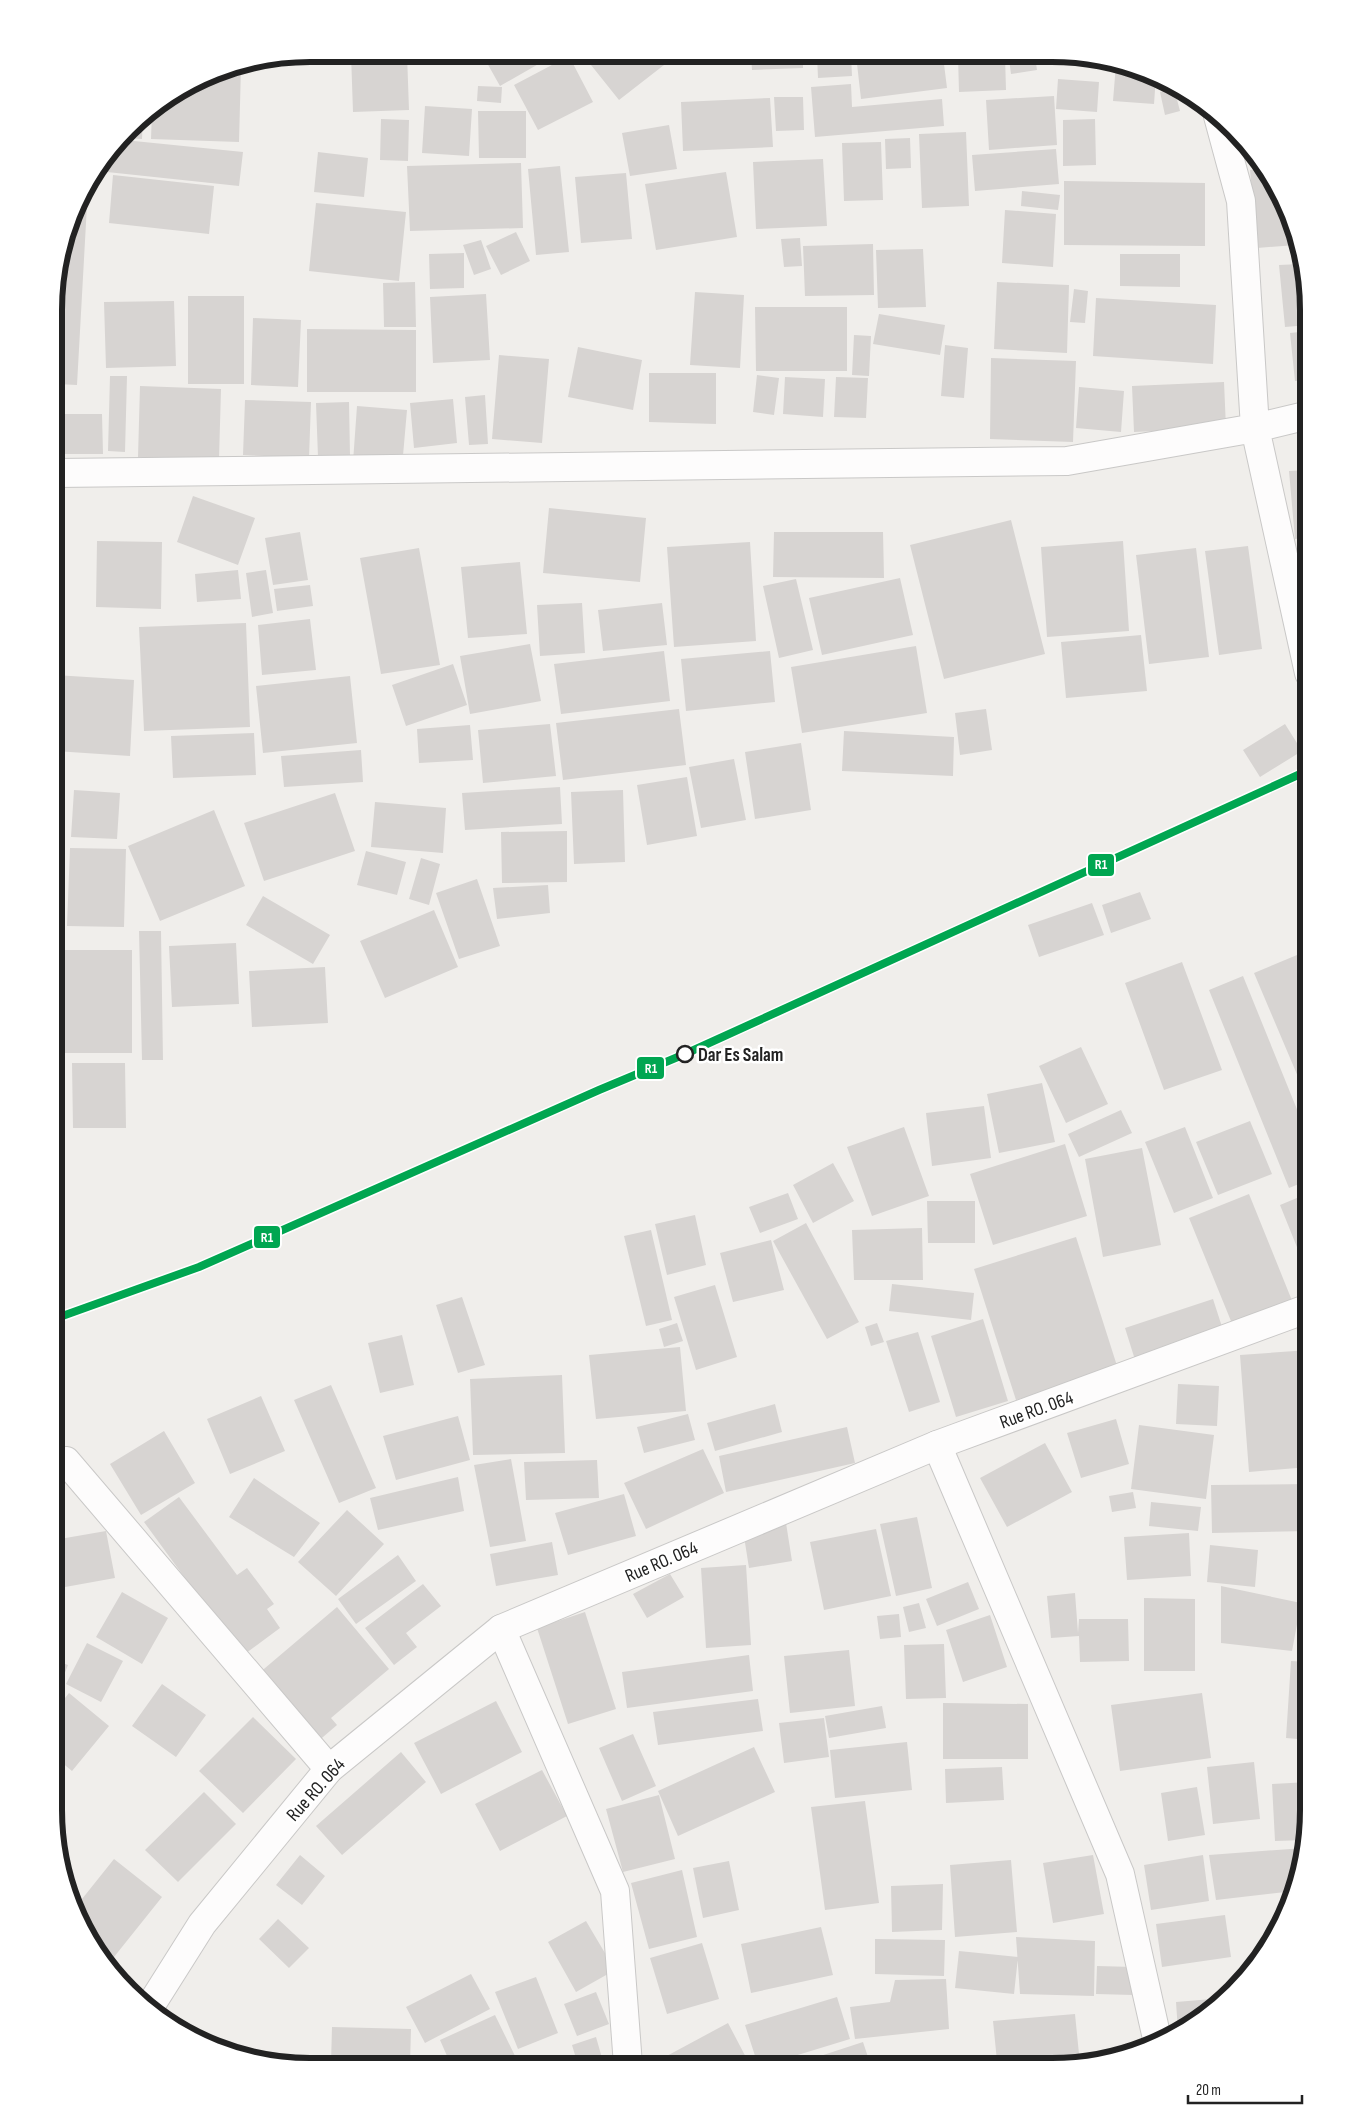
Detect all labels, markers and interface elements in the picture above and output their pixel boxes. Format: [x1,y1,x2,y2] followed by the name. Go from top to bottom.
[1087,853,1115,877] line badge: R1
[1095,856,1108,873] text: R1
[698,1044,783,1067] place label: Dar Es Salam
[676,1045,694,1063] marker: Dar Es Salam
[636,1056,665,1080] line badge: R1
[645,1060,658,1077] text: R1
[253,1225,281,1249] line badge: R1
[261,1229,274,1246] text: R1
[997,1386,1076,1434] street label: Rue RO. 064
[622,1537,701,1588] street label: Rue RO. 064
[282,1754,350,1826] street label: Rue RO. 064
[1188,2072,1302,2104] scale bar
[1196,2081,1221,2100] text: 20 m

